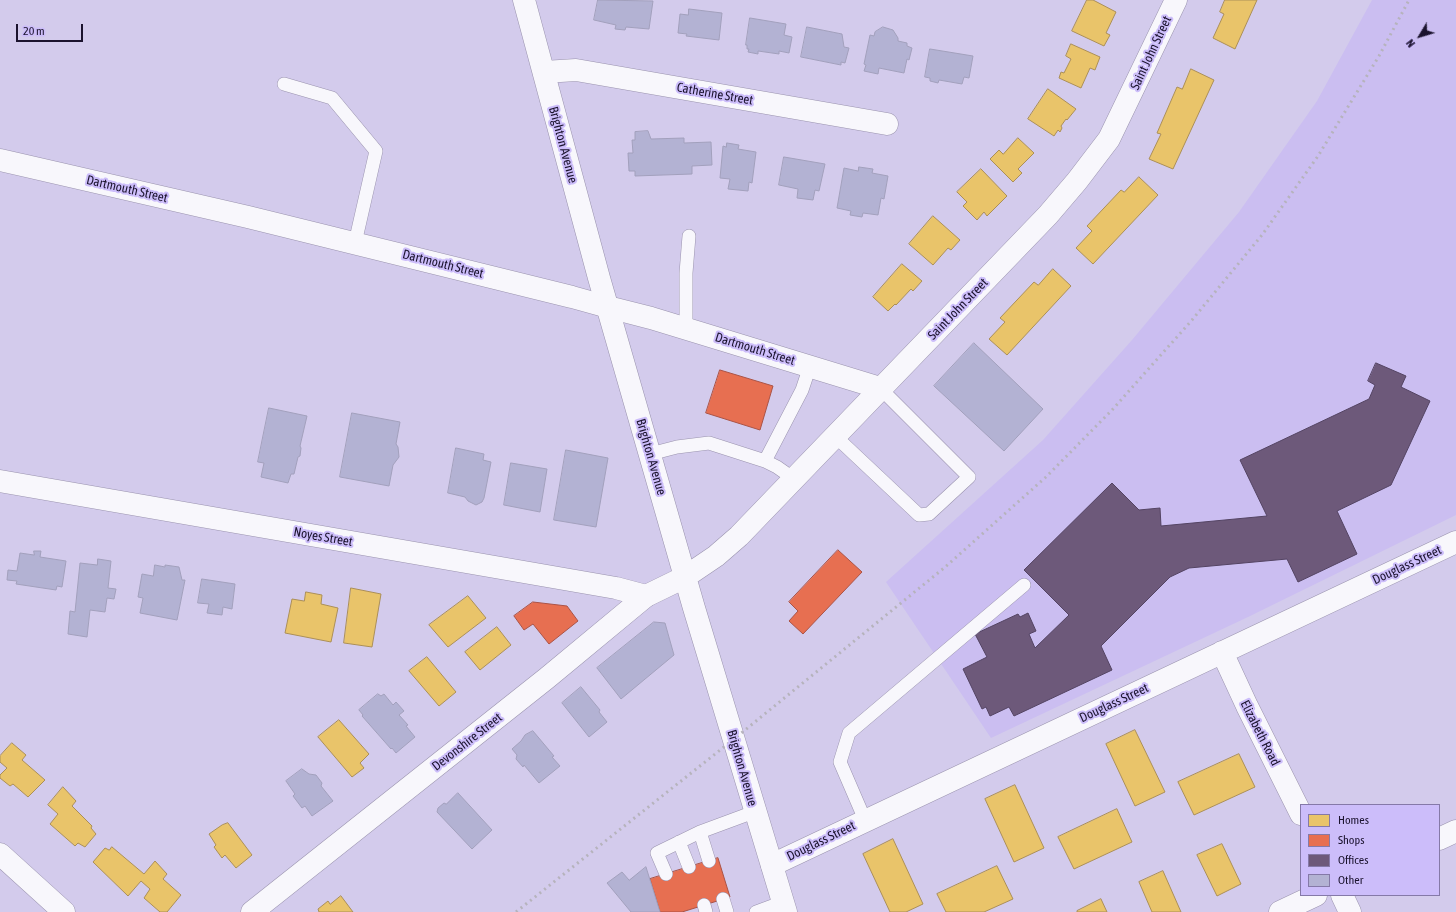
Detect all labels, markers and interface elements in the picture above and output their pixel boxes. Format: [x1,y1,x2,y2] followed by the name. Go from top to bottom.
[1127,14,1175,92] street label: Saint John Street
[18,16,85,42] scale bar
[1400,16,1440,56] north arrow
[23,24,45,38] text: 20 m
[1404,37,1417,50] text: N
[676,80,754,108] street label: Catherine Street
[545,105,581,185] street label: Brighton Avenue
[85,172,169,206] street label: Dartmouth Street
[401,246,485,282] street label: Dartmouth Street
[925,275,991,343] street label: Saint John Street
[713,329,797,369] street label: Dartmouth Street
[633,417,669,497] street label: Brighton Avenue
[292,524,354,550] street label: Noyes Street
[1370,542,1444,588] street label: Douglass Street
[1077,680,1151,726] street label: Douglass Street
[1237,698,1283,768] street label: Elizabeth Road
[429,710,505,774] street label: Devonshire Street
[724,728,760,808] street label: Brighton Avenue
[1300,804,1440,896] legend
[1338,813,1369,827] text: Homes
[784,818,858,864] street label: Douglass Street
[1338,833,1364,847] text: Shops
[1338,853,1368,867] text: Offices
[1338,873,1363,887] text: Other

